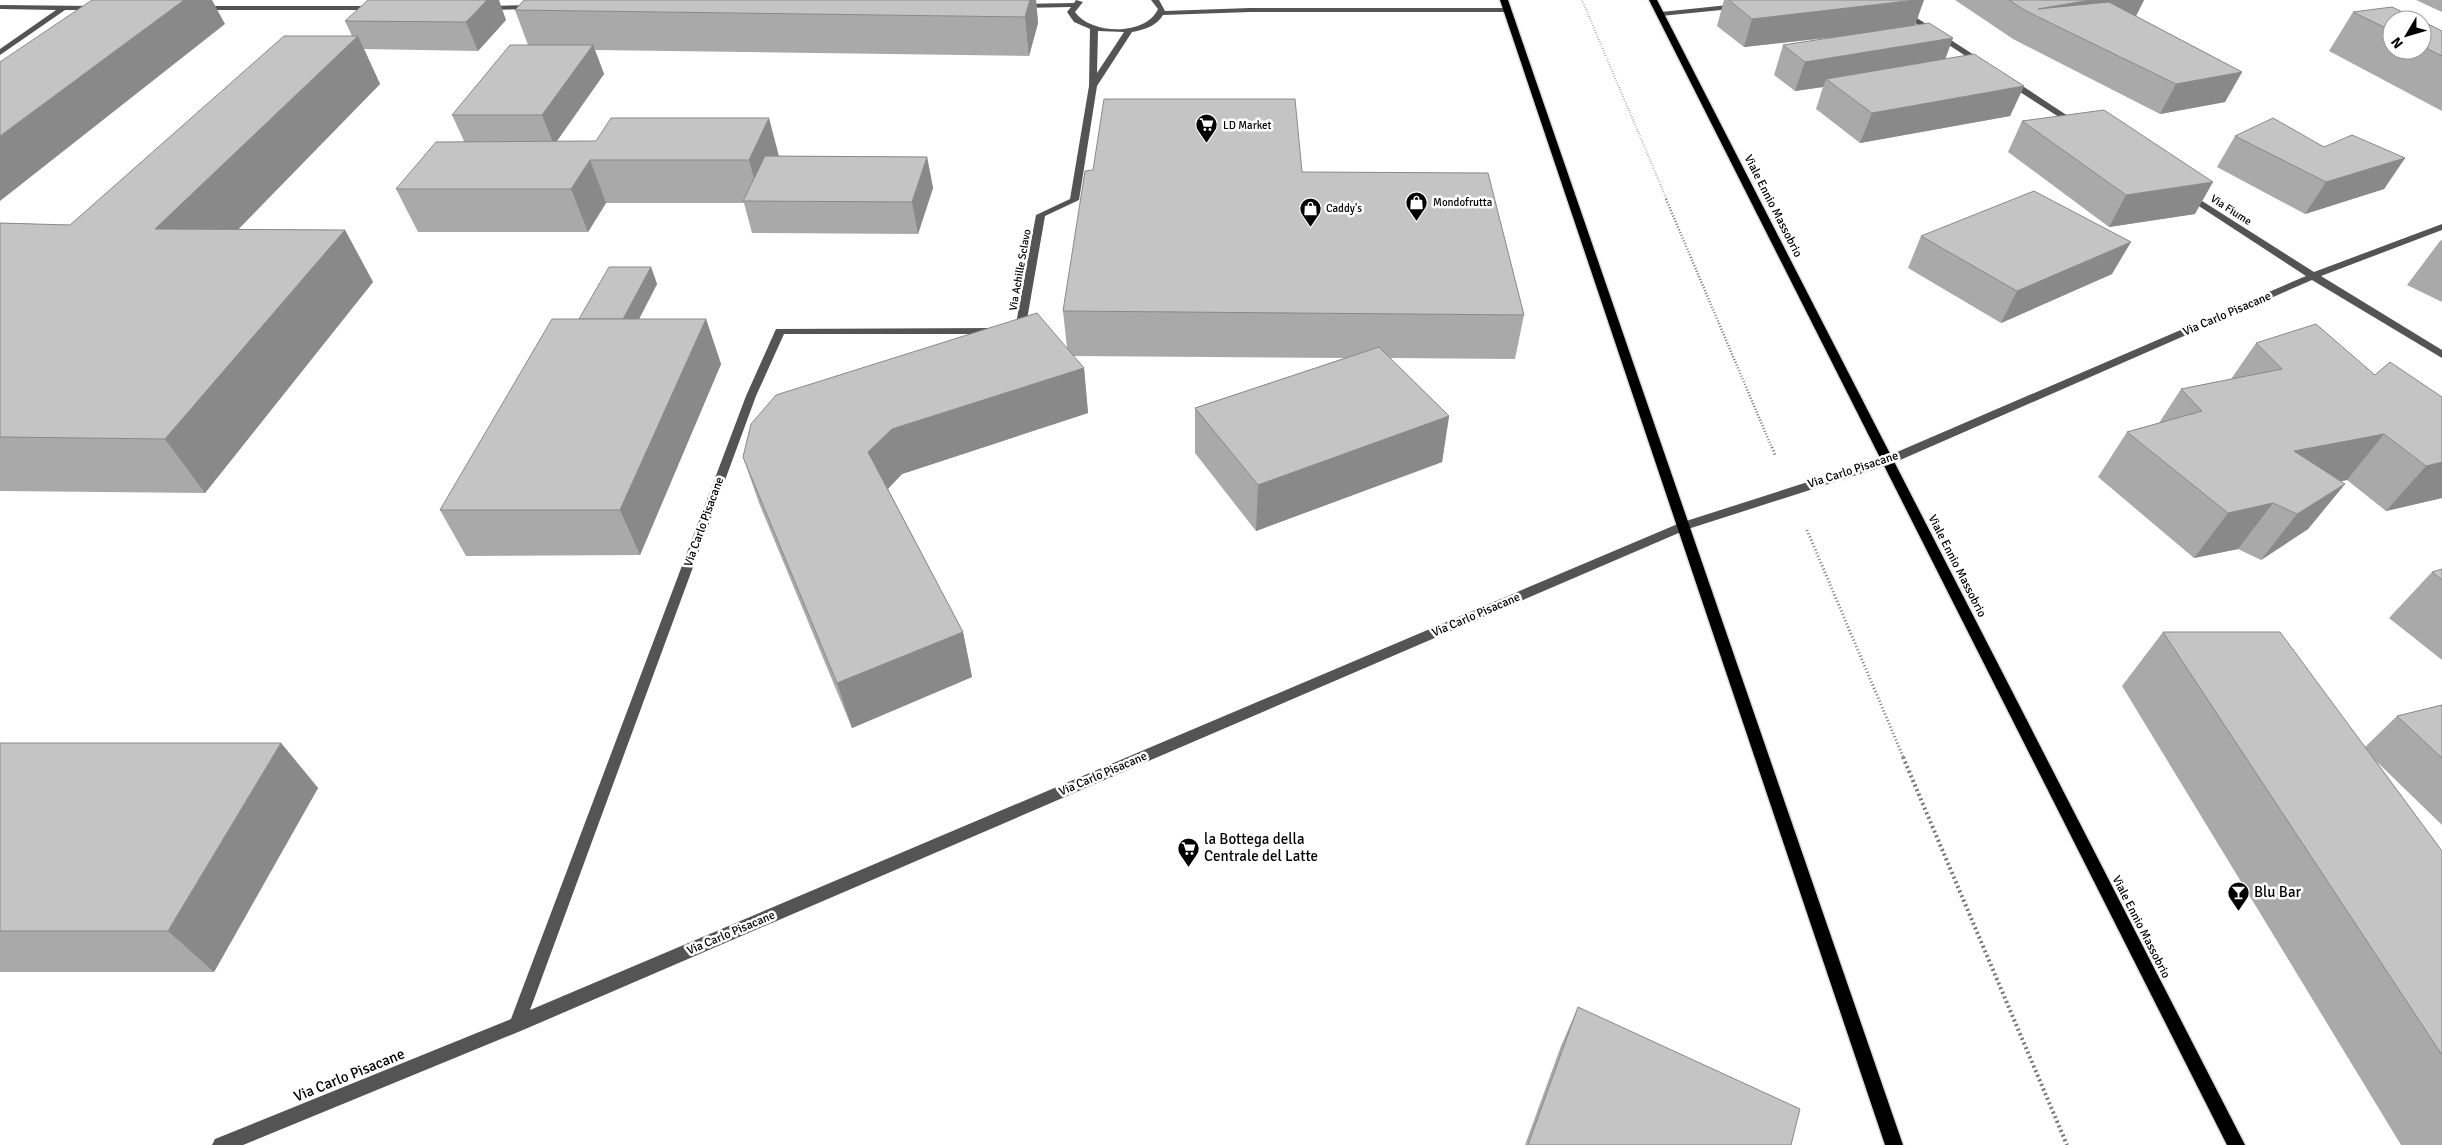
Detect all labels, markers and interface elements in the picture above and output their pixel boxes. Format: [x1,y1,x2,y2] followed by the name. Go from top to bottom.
[2382,10,2432,60] north arrow
[2387,34,2407,52] text: N
[1195,113,1219,144] supermarket icon: LD Market
[1223,119,1271,132] place label: LD Market
[1741,152,1805,260] street label: Viale Ennio Massobrio
[1405,190,1429,221] shop icon: Mondofrutta
[2208,192,2254,228] street label: Via Fiume
[1298,196,1322,227] shop icon: Caddy's
[1433,196,1493,209] place label: Mondofrutta
[1326,202,1362,215] place label: Caddy's
[1006,228,1034,312] street label: Via Achille Sclavo
[2181,289,2273,339] street label: Via Carlo Pisacane
[1806,448,1900,492] street label: Via Carlo Pisacane
[681,475,727,569] street label: Via Carlo Pisacane
[1925,512,1989,620] street label: Viale Ennio Massobrio
[1430,590,1522,640] street label: Via Carlo Pisacane
[1057,749,1149,799] street label: Via Carlo Pisacane
[1204,830,1318,865] place label: la Bottega della Centrale del Latte
[1176,836,1200,867] supermarket icon: la Bottega della Centrale del Latte
[2109,873,2173,981] street label: Viale Ennio Massobrio
[2226,880,2250,911] bar icon: Blu Bar
[2254,883,2301,901] place label: Blu Bar
[685,908,777,958] street label: Via Carlo Pisacane
[291,1045,407,1105] street label: Via Carlo Pisacane

